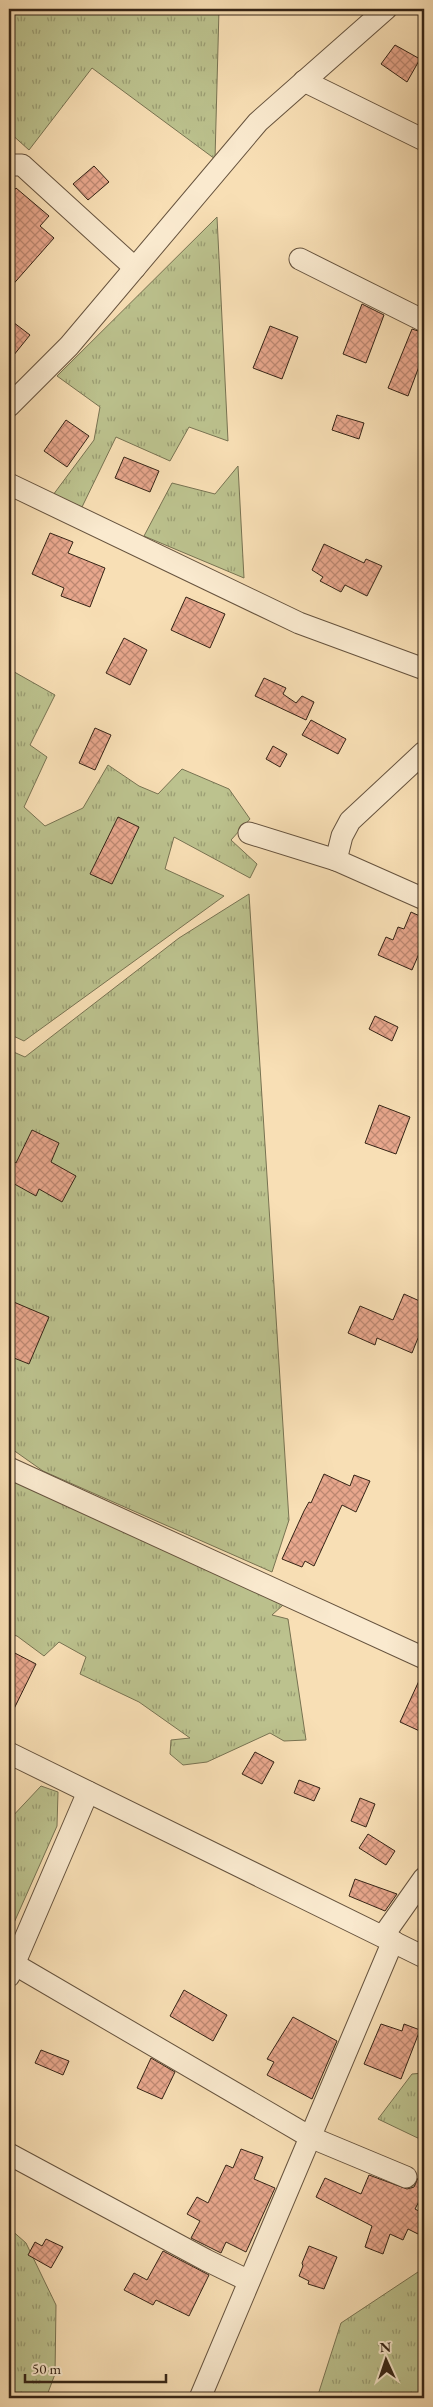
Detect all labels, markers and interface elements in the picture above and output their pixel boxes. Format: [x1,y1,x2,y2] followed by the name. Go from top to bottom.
[360,2334,410,2384] north arrow
[379,2338,392,2356] text: N
[25,2352,166,2384] scale bar
[32,2359,61,2378] text: 50 m

